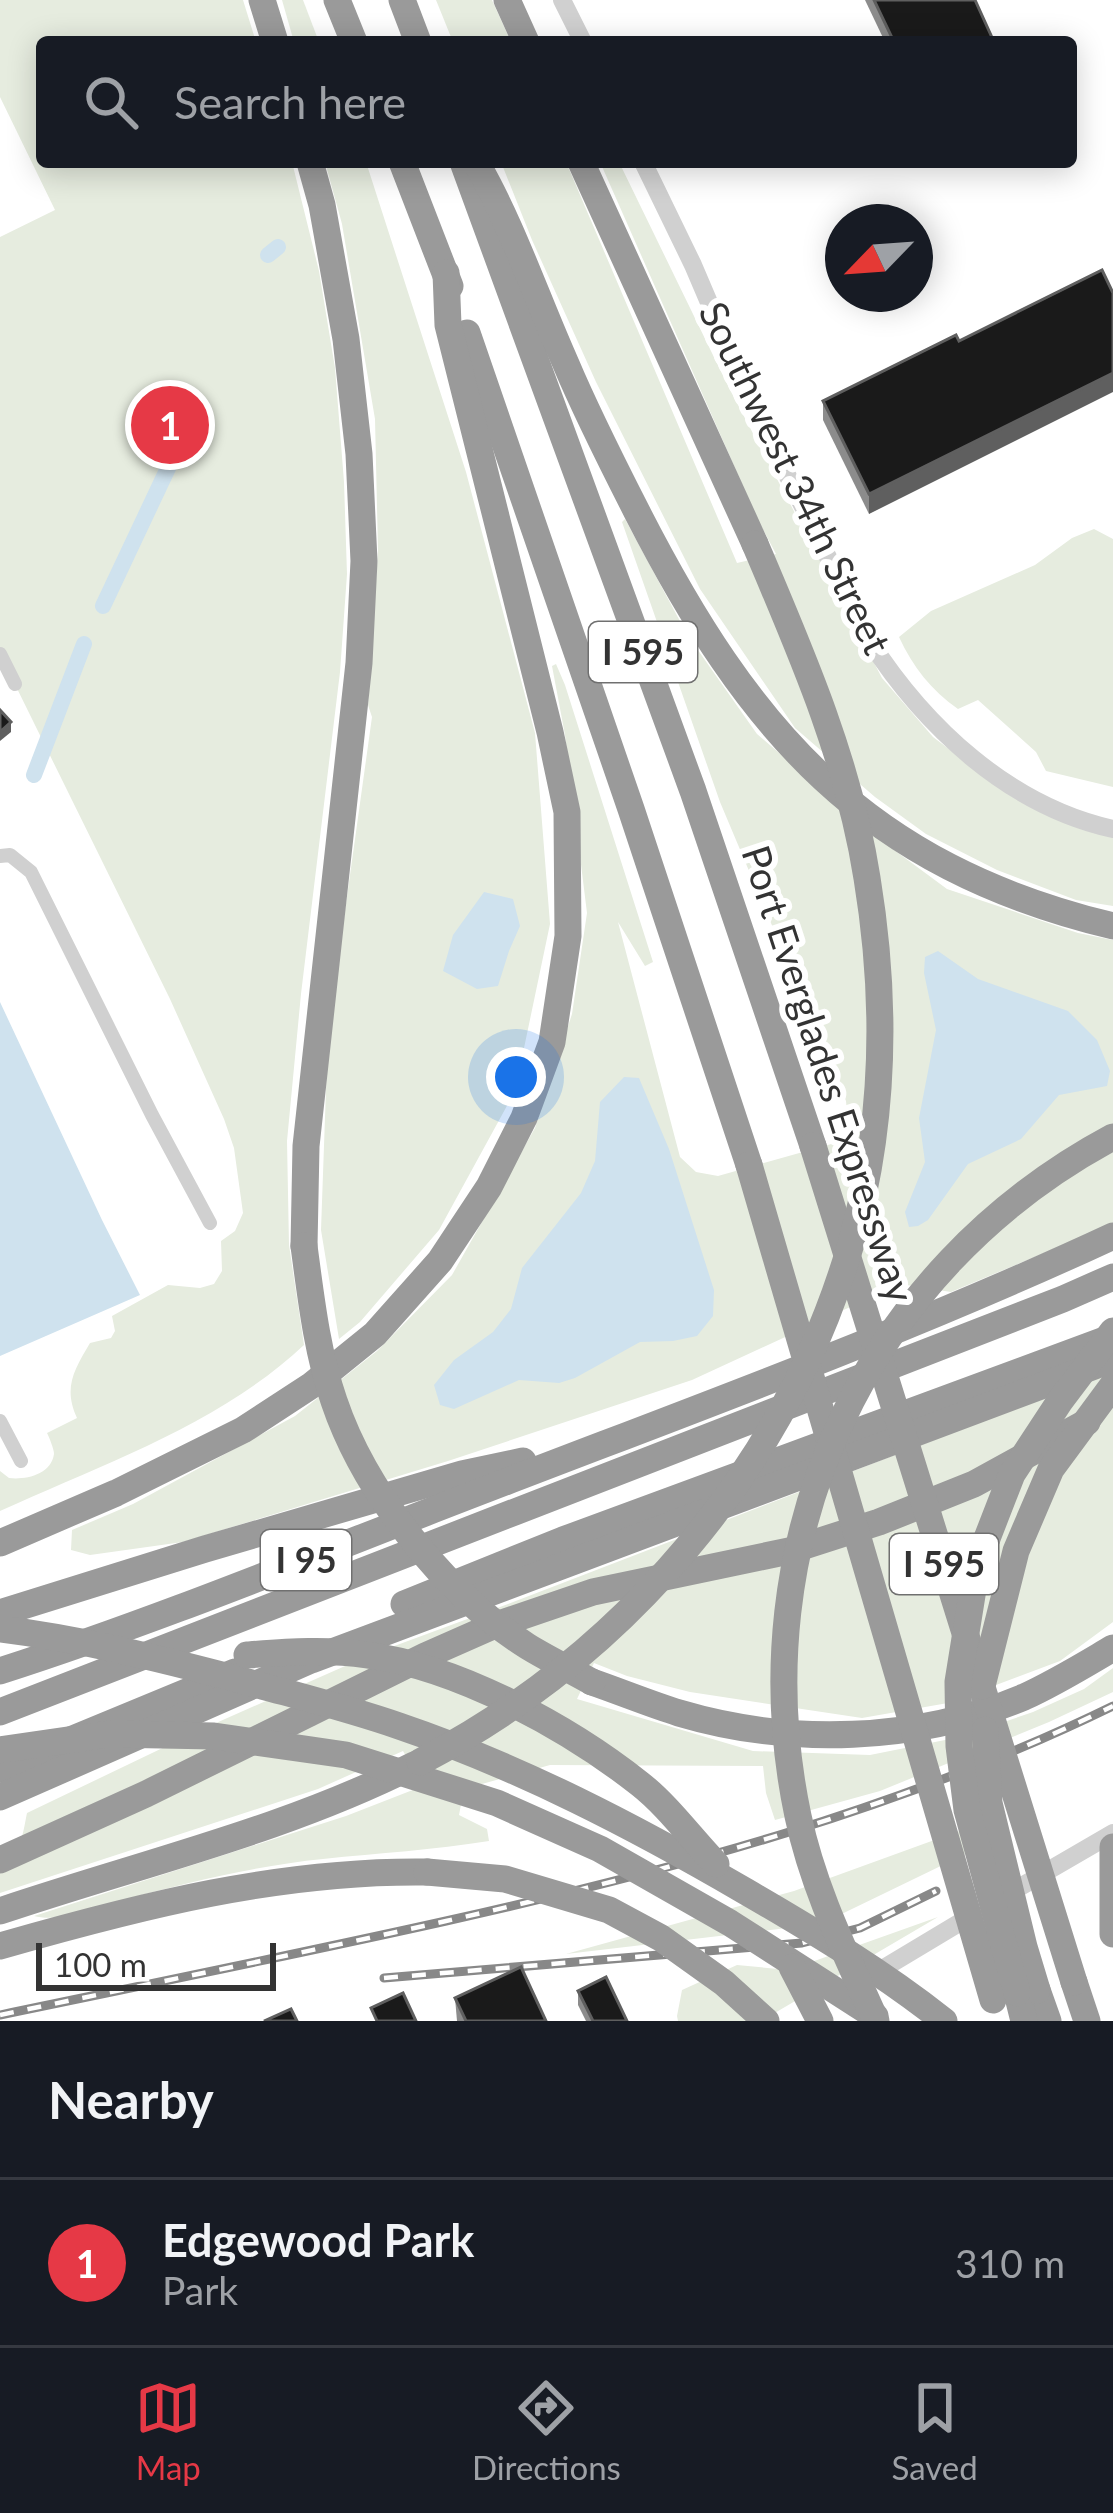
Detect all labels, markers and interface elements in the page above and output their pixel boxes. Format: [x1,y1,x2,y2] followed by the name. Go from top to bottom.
[36,36,1077,168] search box
[78,69,144,135] icon: search
[174,75,406,129] text: Search here
[825,204,933,312] north arrow
[691,294,901,661] street label: Southwest 34th Street
[131,380,209,470] pin: 1
[589,622,697,682] road number: I 595
[733,840,925,1308] street label: Port Everglades Expressway
[486,1047,546,1107] your location
[261,1530,351,1590] road number: I 95
[890,1534,998,1594] road number: I 595
[36,1937,276,1990] scale bar
[54,1944,147,1984] text: 100 m
[48,2069,214,2130] text: Nearby
[162,2213,474,2267] text: Edgewood Park
[76,2240,98,2286] text: 1
[955,2240,1065,2286] text: 310 m
[162,2267,238,2313] text: Park
[135,2375,201,2487] tab: Map
[472,2375,621,2487] tab: Directions
[891,2375,978,2487] tab: Saved

